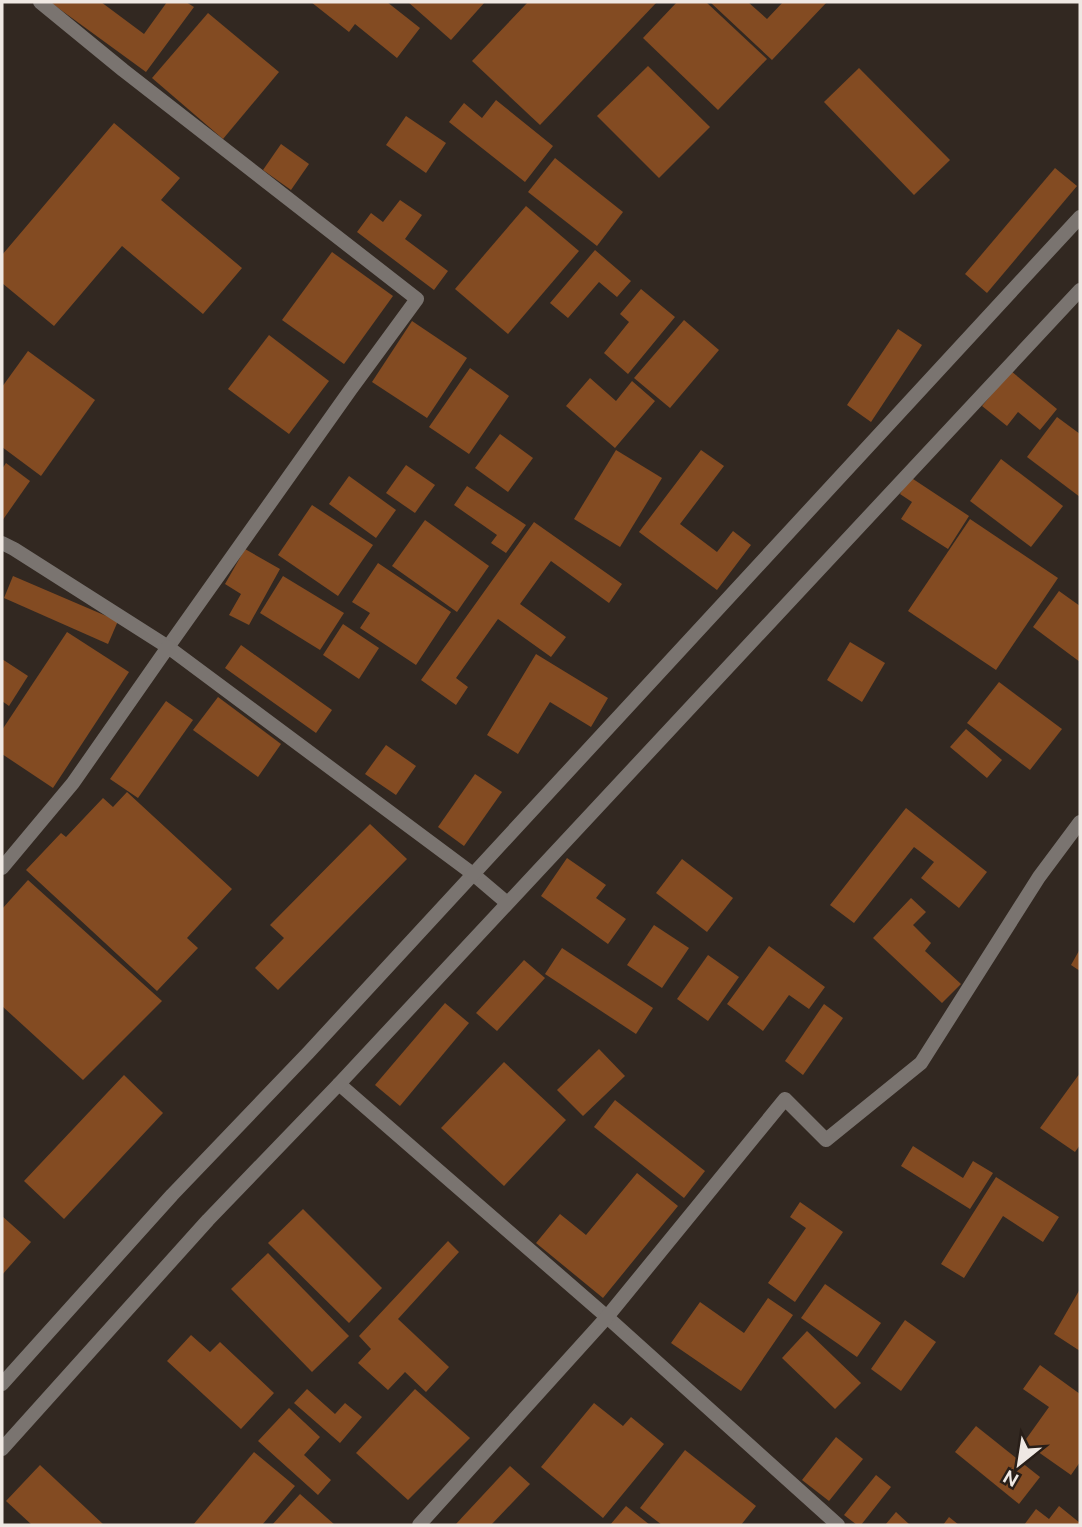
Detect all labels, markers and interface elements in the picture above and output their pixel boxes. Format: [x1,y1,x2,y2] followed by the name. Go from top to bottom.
[984,1429,1054,1499] north arrow
[999,1466,1022,1492] text: N

